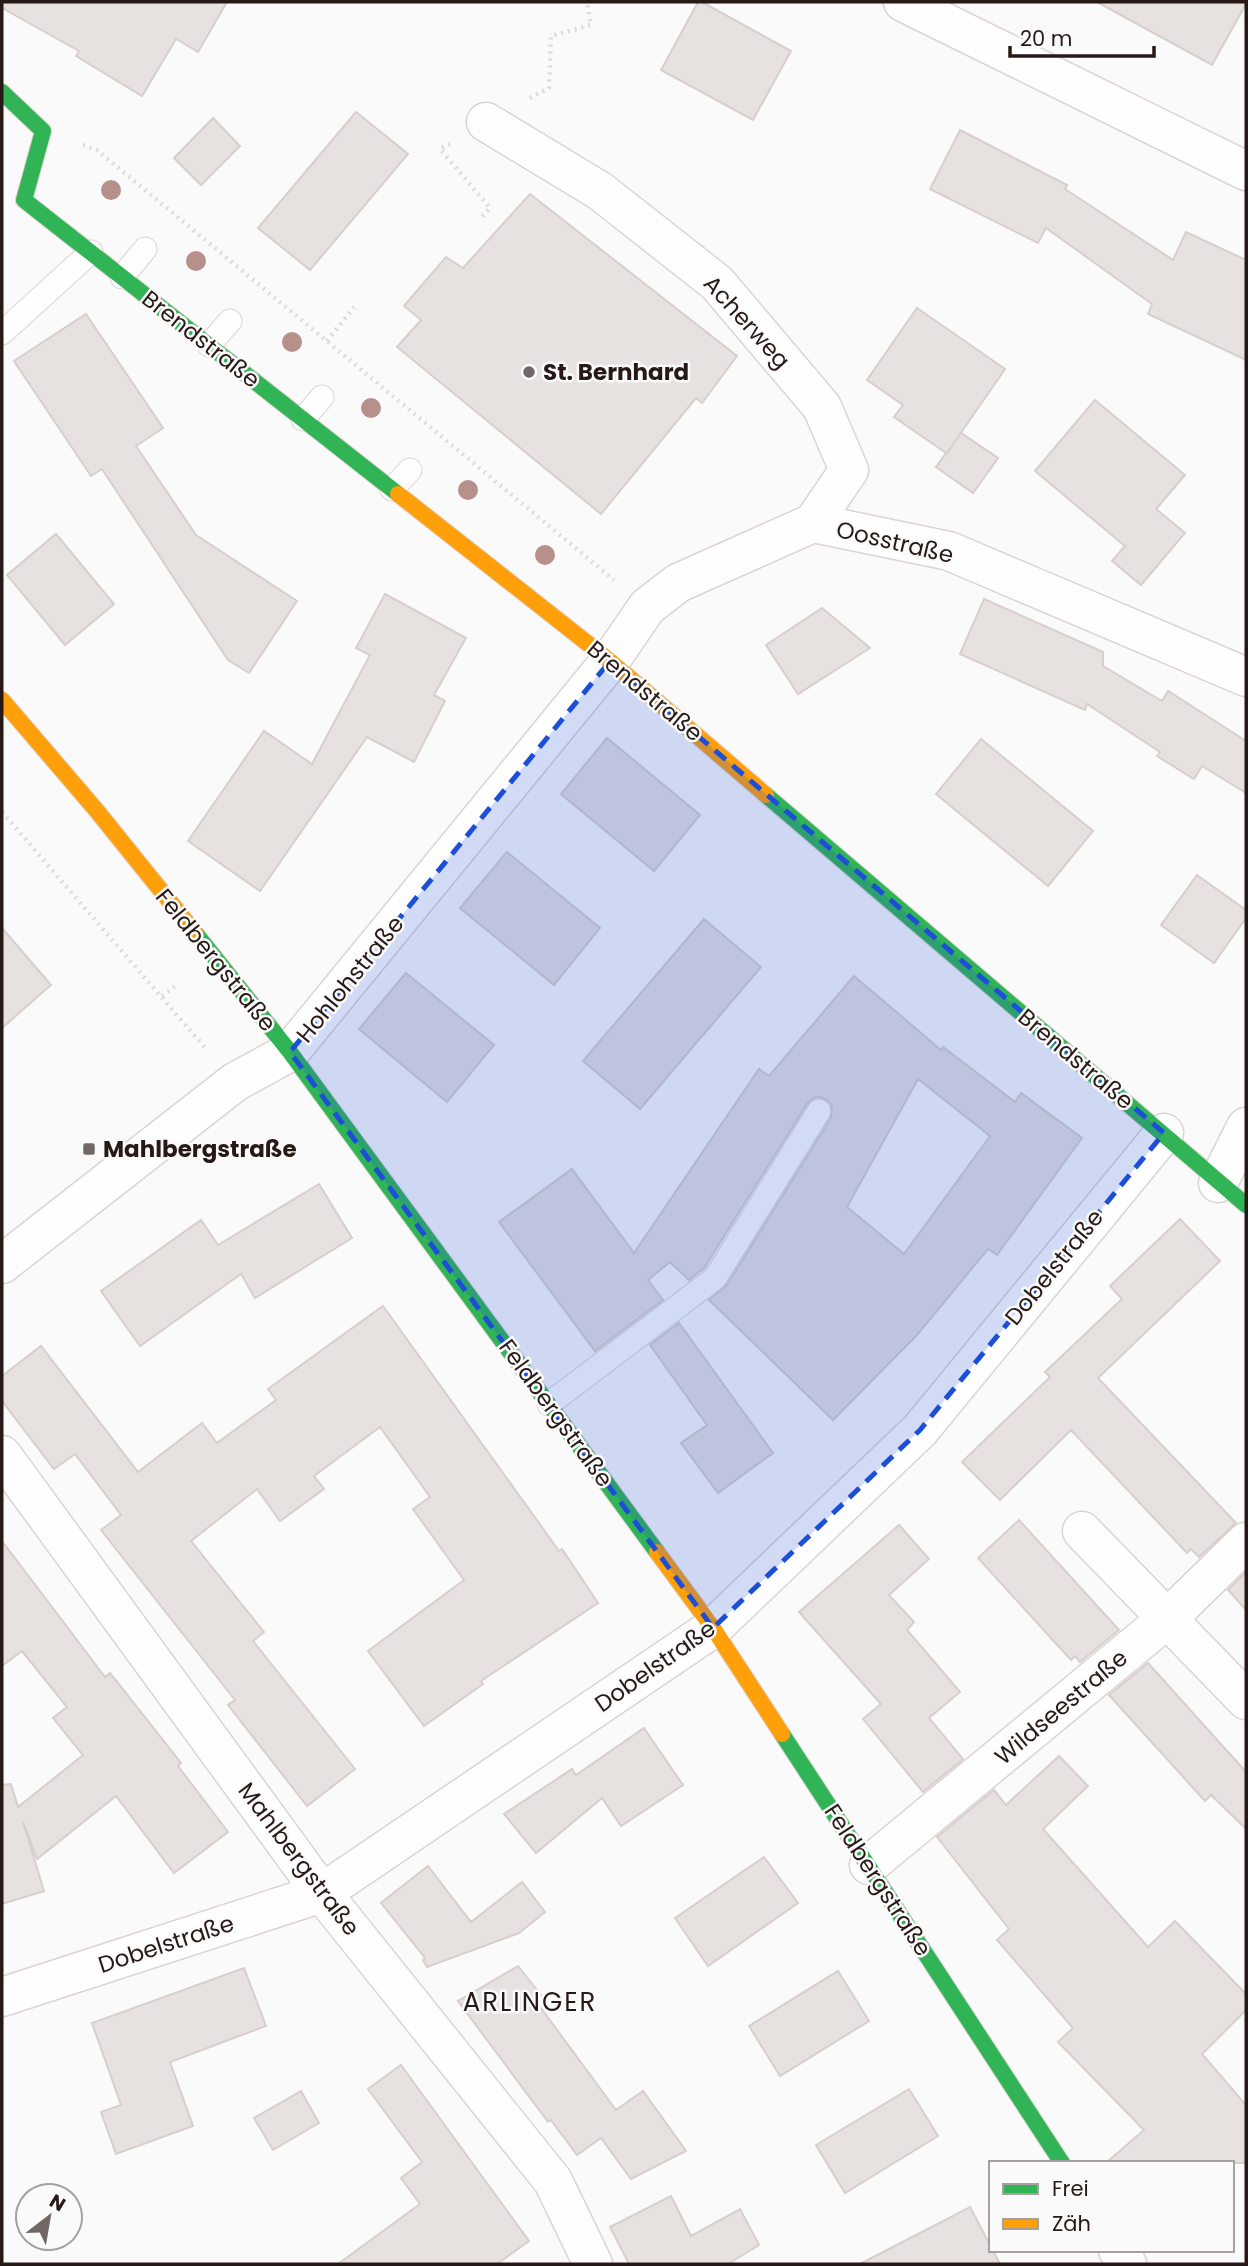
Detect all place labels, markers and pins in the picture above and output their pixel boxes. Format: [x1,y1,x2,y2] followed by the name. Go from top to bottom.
[543,356,689,388] place label: St. Bernhard
[521,364,537,380] marker: St. Bernhard
[103,1133,297,1165] place label: Mahlbergstraße
[81,1141,97,1157] marker: Mahlbergstraße

